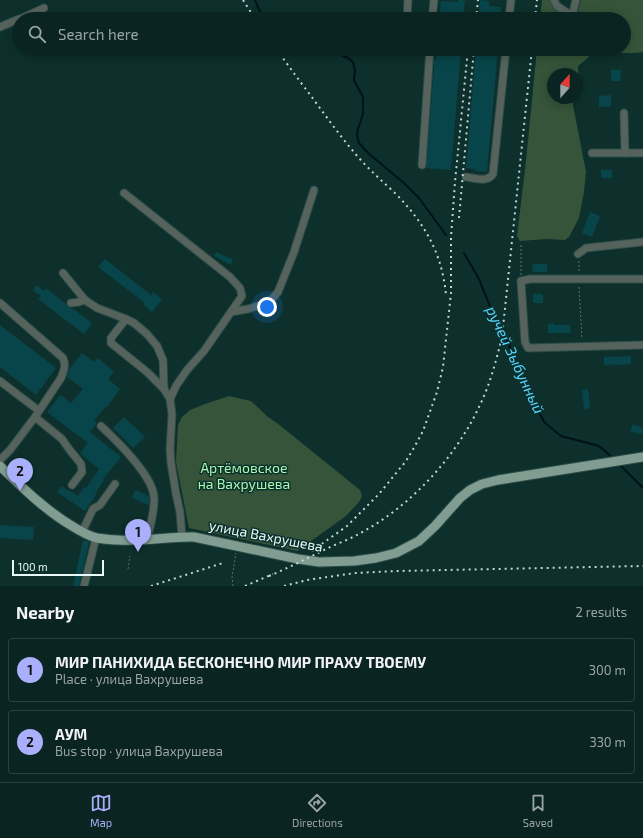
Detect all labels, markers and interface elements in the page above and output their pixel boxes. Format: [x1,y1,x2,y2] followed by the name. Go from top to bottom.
[12,12,631,56] search box
[26,23,48,45] icon: search
[58,25,139,43] text: Search here
[547,68,583,104] north arrow
[257,297,277,317] your location
[483,303,549,416] water label: ручей Зыбунный
[7,458,33,491] pin: 2
[198,459,290,492] park label: Артёмовское на Вахрушева
[208,516,325,555] street label: улица Вахрушева
[125,519,151,552] pin: 1
[12,558,104,577] scale bar
[18,560,48,573] text: 100 m
[16,602,74,622] text: Nearby
[575,604,627,620] text: 2 results
[55,653,426,671] text: МИР ПАНИХИДА БЕСКОНЕЧНО МИР ПРАХУ ТВОЕМУ
[27,662,33,678] text: 1
[589,662,626,678] text: 300 m
[55,671,203,687] text: Place · улица Вахрушева
[55,725,87,743] text: АУМ
[26,734,34,750] text: 2
[589,734,626,750] text: 330 m
[55,743,223,759] text: Bus stop · улица Вахрушева
[90,792,112,829] tab: Map
[292,792,343,829] tab: Directions
[523,792,553,829] tab: Saved

